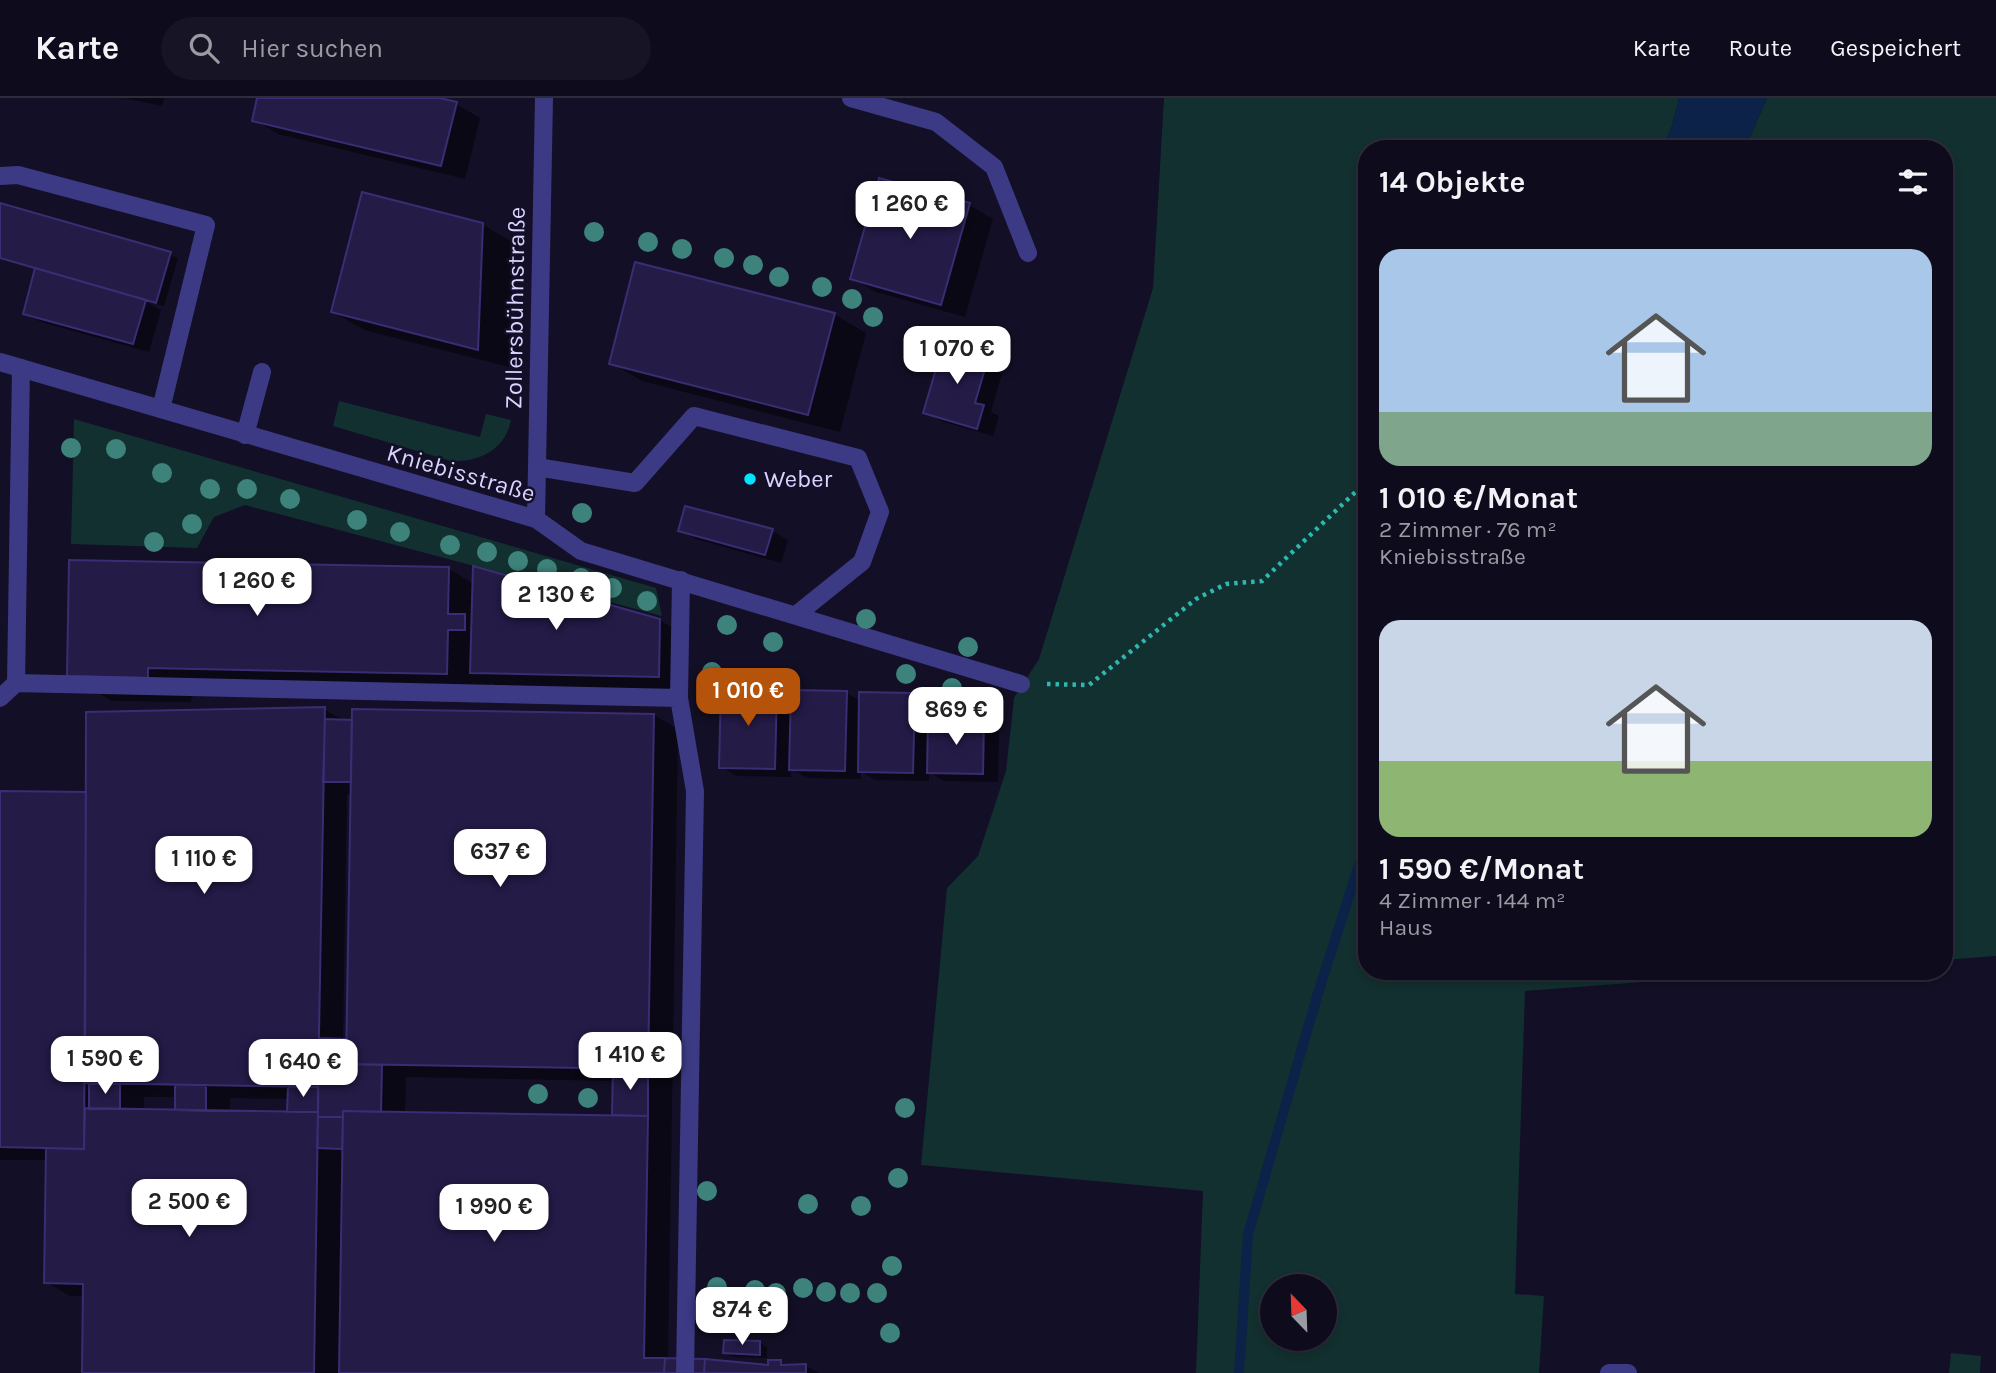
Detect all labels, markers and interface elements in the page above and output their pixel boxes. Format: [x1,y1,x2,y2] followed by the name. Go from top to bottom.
[161,17,651,80] search box
[35,29,119,67] text: Karte
[185,29,223,67] icon: search
[241,33,383,64] text: Hier suchen
[1633,34,1691,62] text: Karte
[1729,34,1792,62] text: Route
[1830,34,1961,62] text: Gespeichert
[1894,163,1932,201] icon: filters
[1379,164,1525,200] text: 14 Objekte
[845,181,975,241] pin: 1 260 €
[872,190,948,217] text: 1 260 €
[499,206,531,410] street label: Zollersbühnstraße
[1593,295,1719,421] icon: home
[892,327,1022,386] pin: 1 070 €
[920,335,994,362] text: 1 070 €
[384,438,538,508] street label: Kniebisstraße
[764,465,833,493] place label: Weber
[742,471,758,487] marker: Weber
[1379,480,1578,516] text: 1 010 €/Monat
[1379,516,1557,543] text: 2 Zimmer · 76 m²
[1379,543,1526,570] text: Kniebisstraße
[192,559,322,618] pin: 1 260 €
[219,567,295,594] text: 1 260 €
[491,573,621,632] pin: 2 130 €
[517,581,595,608] text: 2 130 €
[1593,666,1719,792] icon: home
[683,668,813,728] pin: 1 010 €
[712,677,784,704] text: 1 010 €
[907,688,1005,747] pin: 869 €
[924,696,988,723] text: 869 €
[451,830,549,889] pin: 637 €
[139,836,269,896] pin: 1 110 €
[470,838,530,865] text: 637 €
[171,845,237,872] text: 1 110 €
[1379,851,1584,887] text: 1 590 €/Monat
[1379,887,1565,914] text: 4 Zimmer · 144 m²
[1379,914,1433,941] text: Haus
[565,1032,695,1092] pin: 1 410 €
[40,1037,170,1096] pin: 1 590 €
[238,1040,368,1099] pin: 1 640 €
[595,1041,665,1068] text: 1 410 €
[67,1045,143,1072] text: 1 590 €
[265,1048,341,1075] text: 1 640 €
[124,1180,254,1239] pin: 2 500 €
[429,1184,559,1244] pin: 1 990 €
[148,1188,230,1215] text: 2 500 €
[455,1193,533,1220] text: 1 990 €
[1260,1274,1337,1351] north arrow
[1260,1274,1337,1351] map controls
[693,1288,791,1347] pin: 874 €
[712,1296,772,1323] text: 874 €

